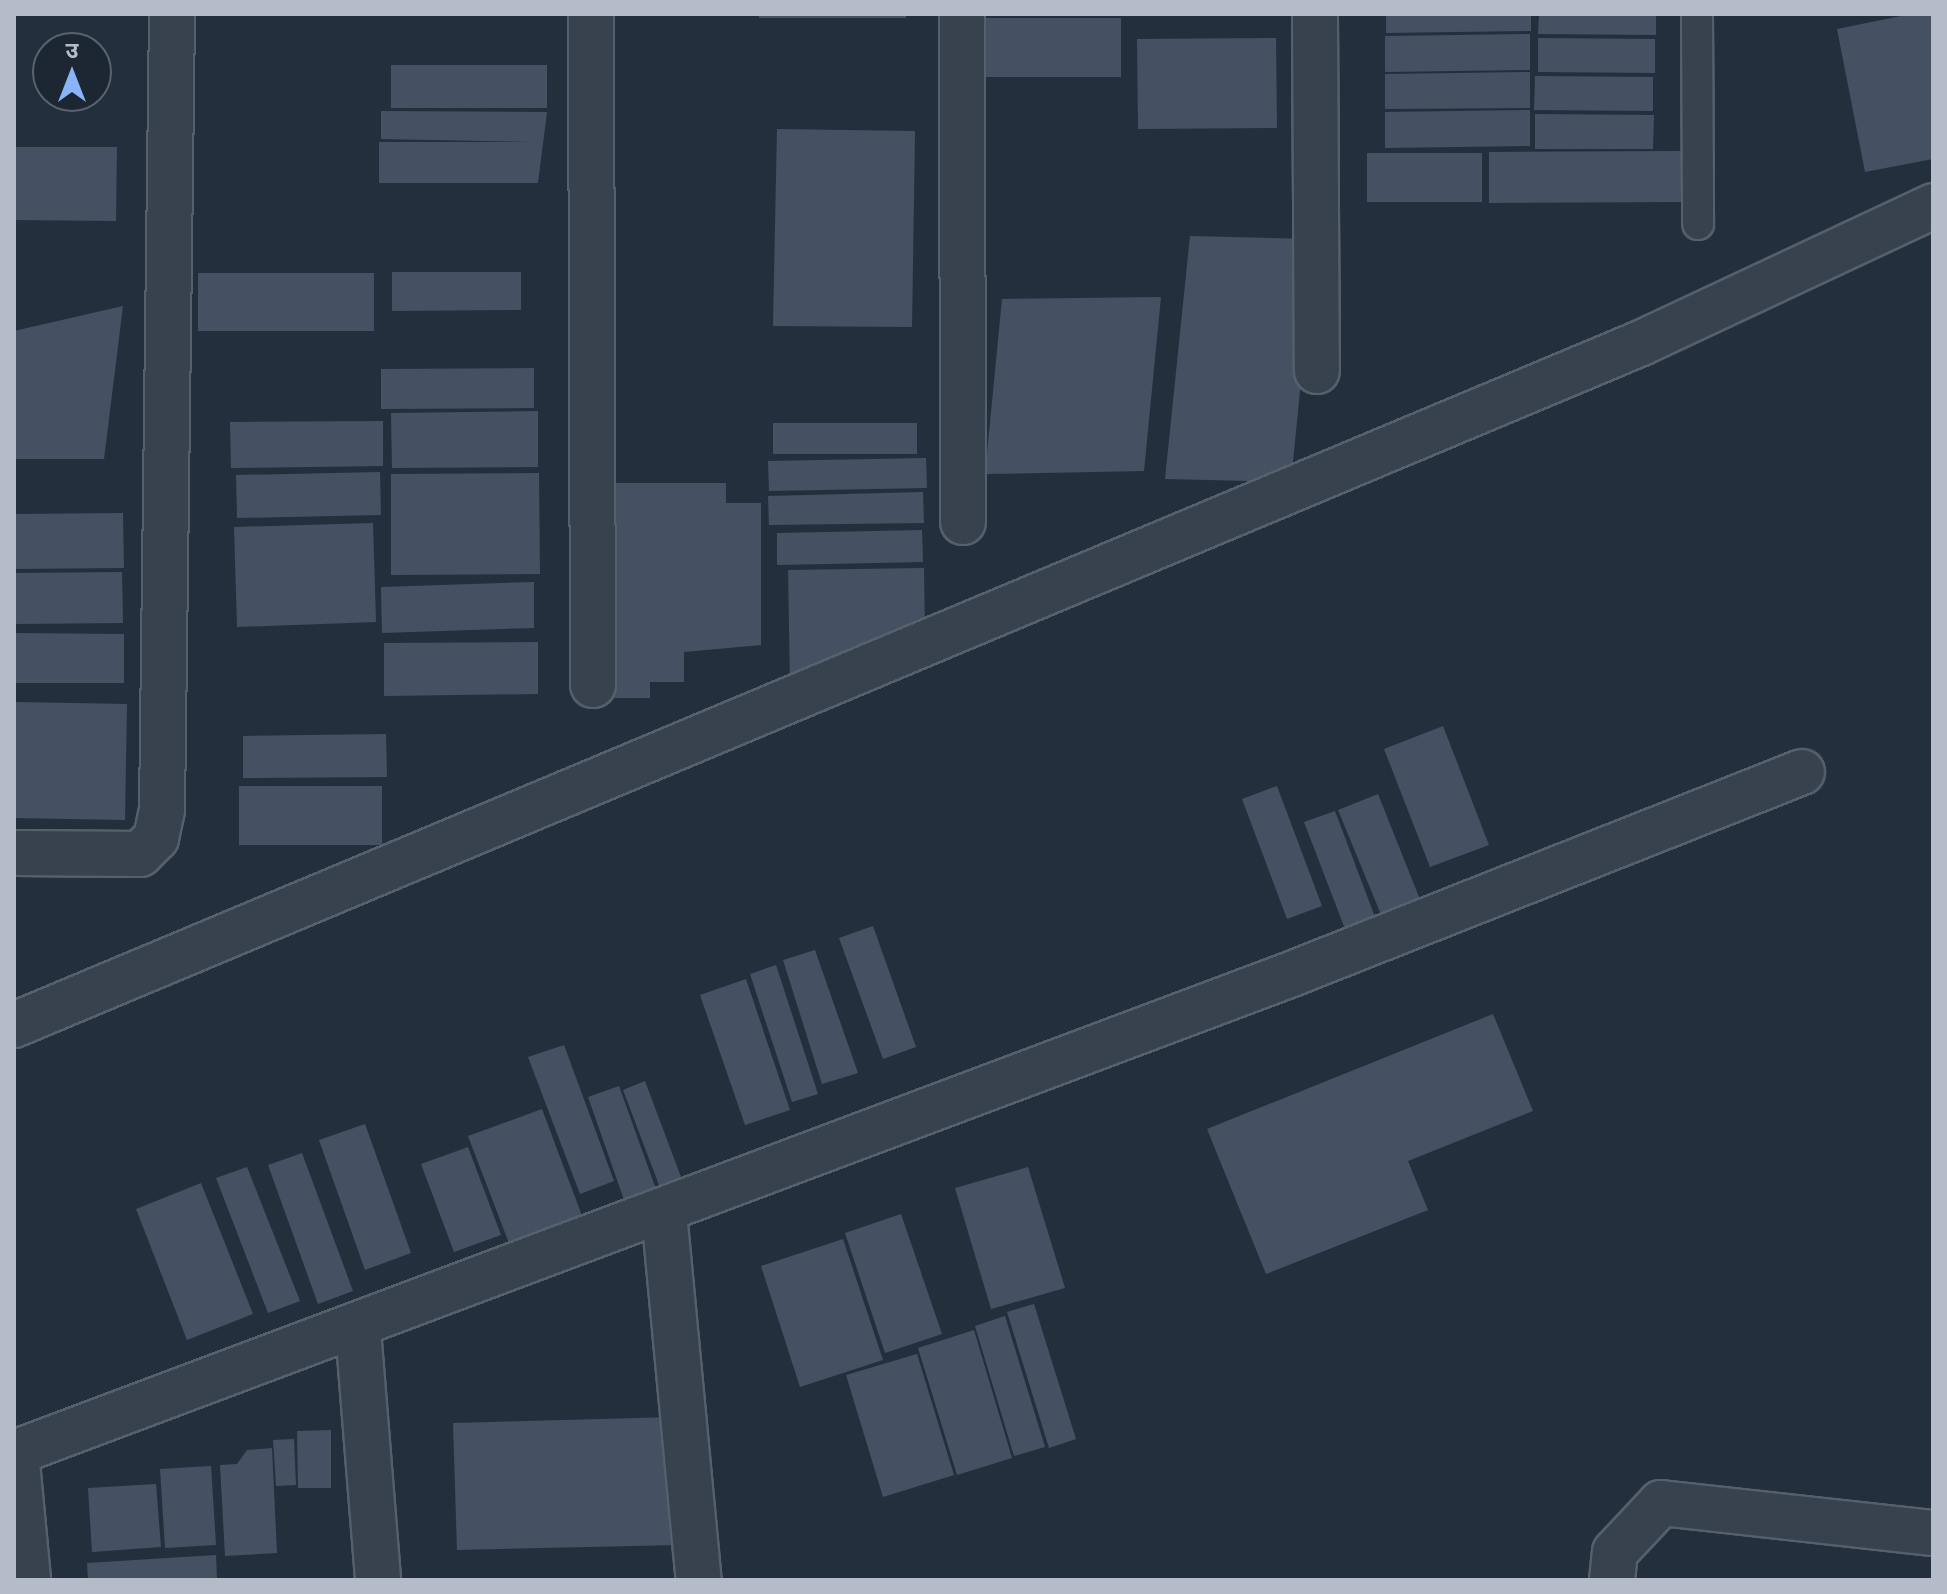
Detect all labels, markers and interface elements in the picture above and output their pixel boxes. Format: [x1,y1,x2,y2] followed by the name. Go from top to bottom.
[32,32,112,112] north arrow
[66,36,78,64] text: उ

